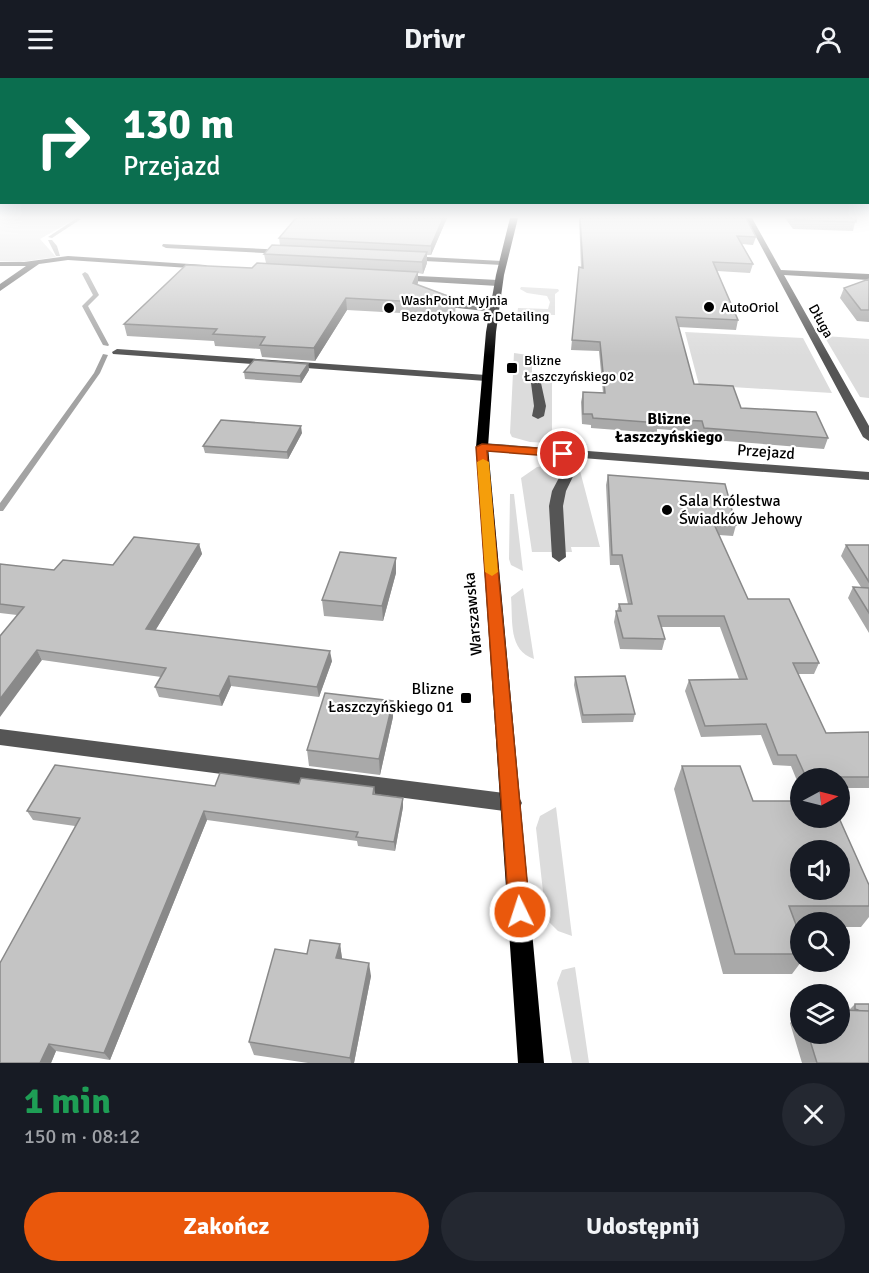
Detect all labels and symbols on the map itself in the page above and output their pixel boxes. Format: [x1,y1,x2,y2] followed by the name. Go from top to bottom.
[401,292,549,325] place label: WashPoint Myjnia Bezdotykowa & Detailing
[721,299,779,316] place label: AutoOriol
[702,300,716,314] marker: AutoOriol
[382,301,396,315] marker: WashPoint Myjnia Bezdotykowa & Detailing
[805,301,837,341] street label: Długa
[524,352,634,385] place label: Blizne Łaszczyńskiego 02
[505,361,519,375] marker: Blizne Łaszczyńskiego 02
[614,409,723,447] district label: Blizne Łaszczyńskiego
[537,428,588,479] pin
[736,440,796,464] street label: Przejazd
[679,491,803,529] place label: Sala Królestwa Świadków Jehowy
[660,503,674,517] marker: Sala Królestwa Świadków Jehowy
[459,571,487,657] street label: Warszawska
[328,679,454,717] place label: Blizne Łaszczyńskiego 01
[459,691,473,705] marker: Blizne Łaszczyńskiego 01
[790,768,850,828] north arrow
[488,880,552,944] position arrow

